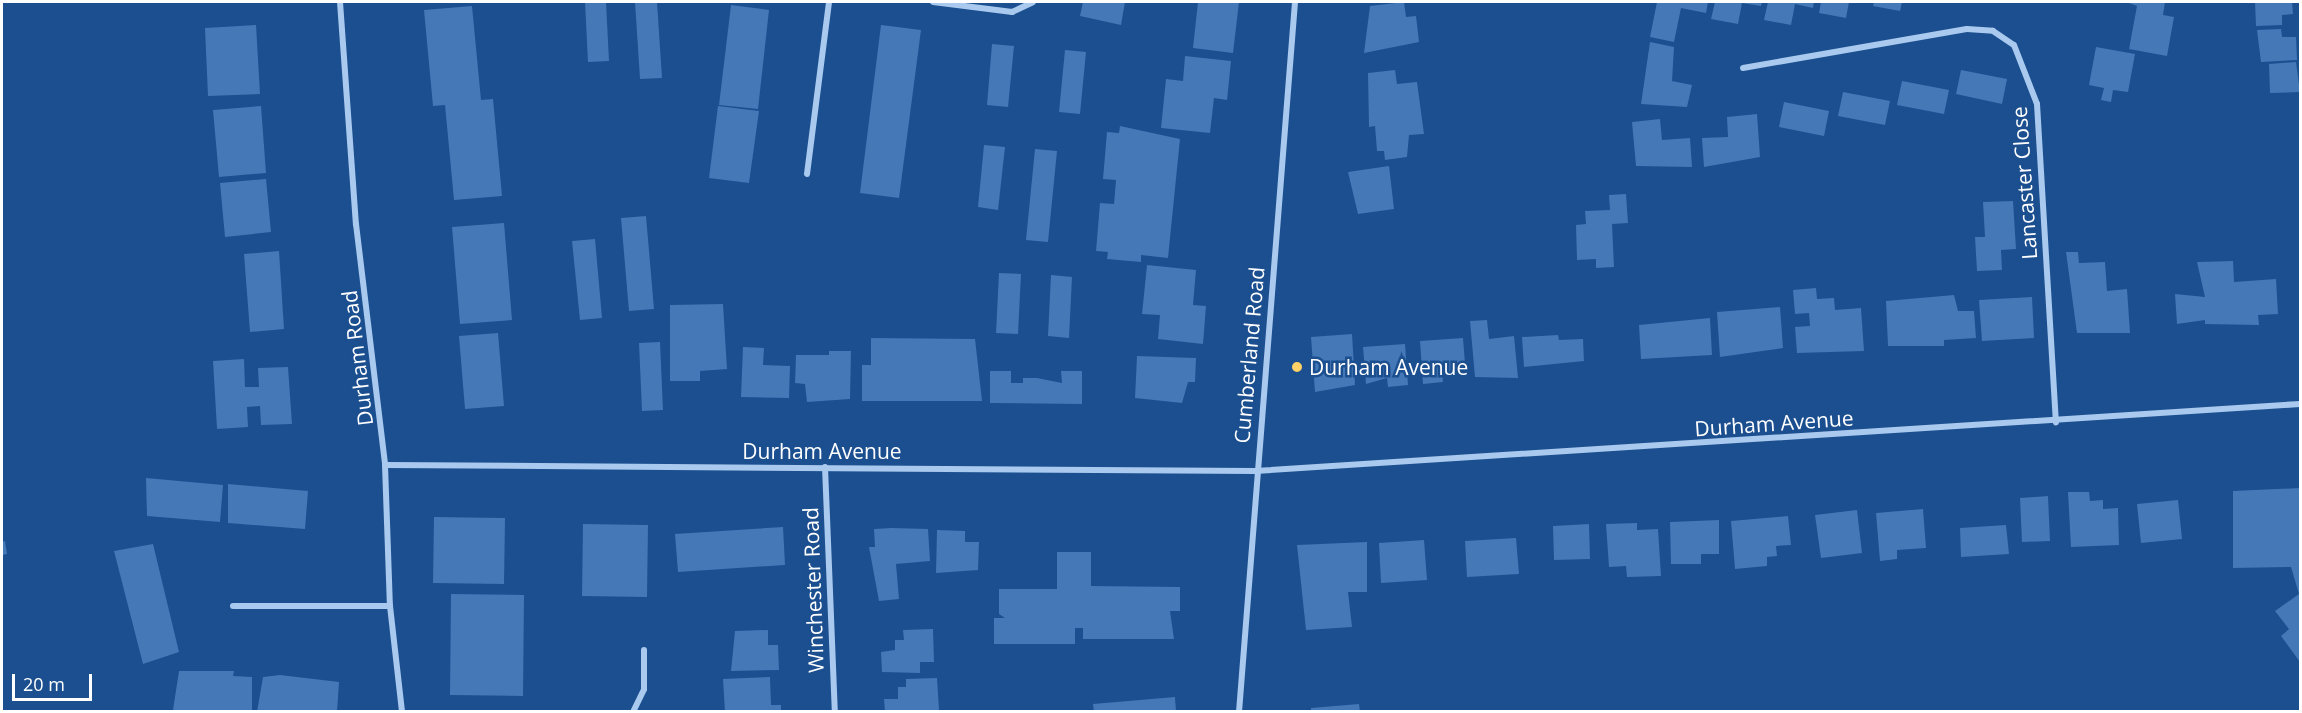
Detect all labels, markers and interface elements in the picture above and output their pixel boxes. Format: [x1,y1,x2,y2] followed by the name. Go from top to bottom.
[2006,106,2042,260] street label: Lancaster Close
[1229,266,1269,444] street label: Cumberland Road
[336,289,378,427] street label: Durham Road
[1309,354,1468,380] place label: Durham Avenue
[1290,360,1304,374] marker: Durham Avenue
[1694,405,1854,441] street label: Durham Avenue
[742,438,902,464] street label: Durham Avenue
[798,507,828,673] street label: Winchester Road
[15,662,94,700] scale bar
[23,672,65,696] text: 20 m

